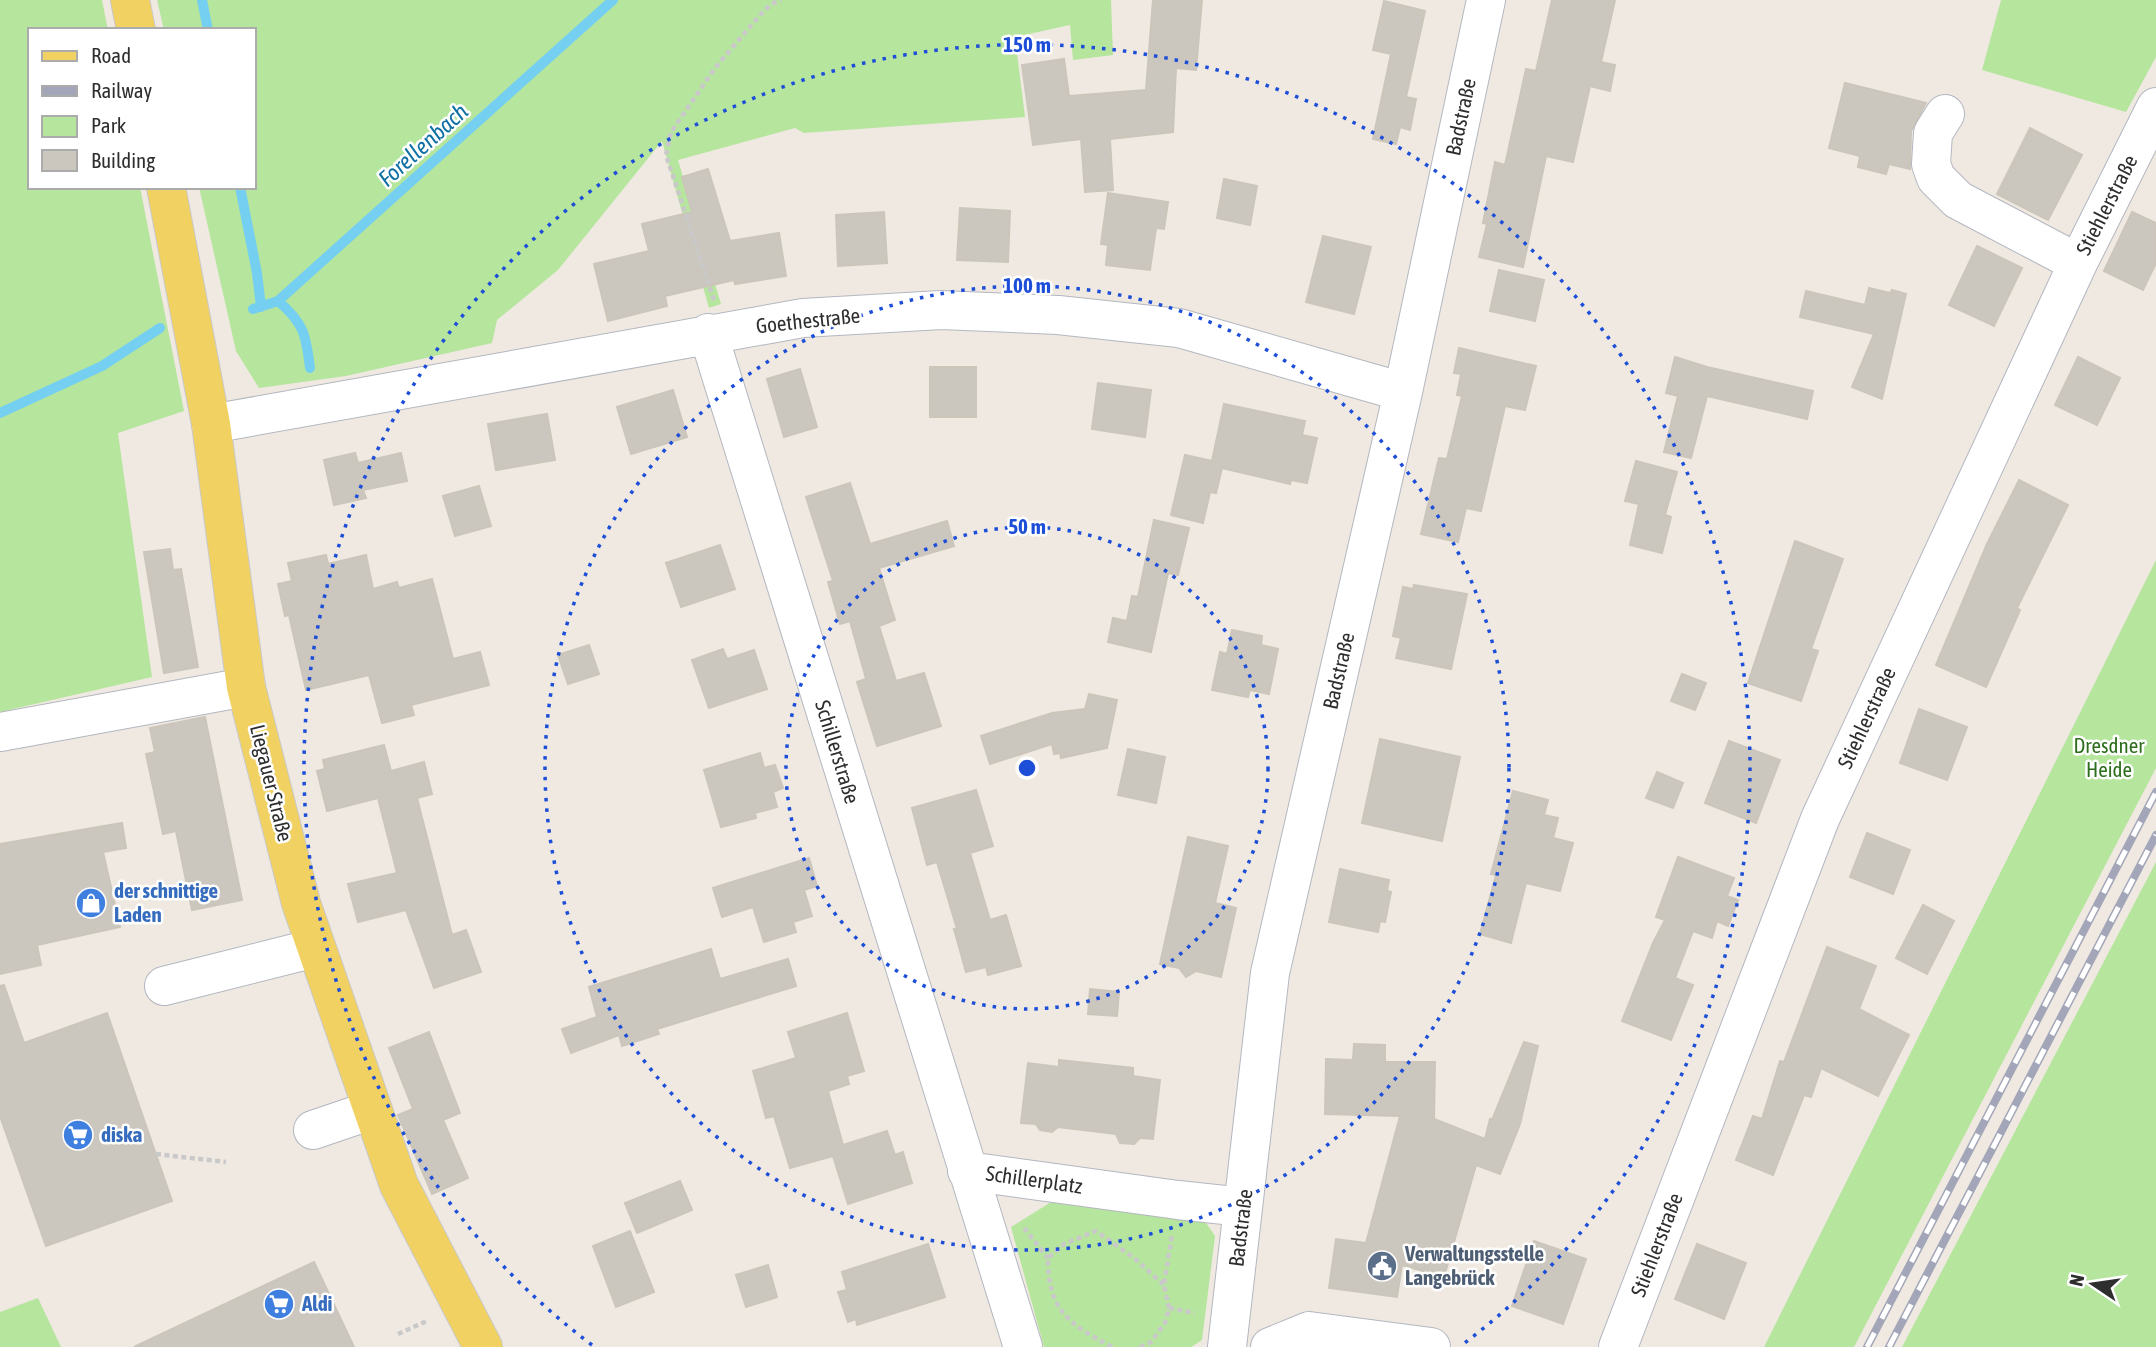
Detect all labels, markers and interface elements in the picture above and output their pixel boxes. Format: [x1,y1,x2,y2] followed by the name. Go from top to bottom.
[28,28,256,189] legend
[1003,32,1051,56] text: 150 m
[91,43,131,67] text: Road
[1440,76,1480,157] street label: Badstraße
[91,78,153,102] text: Railway
[373,98,473,192] water label: Forellenbach
[91,113,126,137] text: Park
[91,148,155,172] text: Building
[2071,151,2142,259] street label: Stiehlerstraße
[1003,273,1051,297] text: 100 m
[755,303,861,337] street label: Goethestraße
[1008,514,1046,538] text: 50 m
[1318,630,1358,712] street label: Badstraße
[1832,663,1900,772] street label: Stiehlerstraße
[811,697,865,806] street label: Schillerstraße
[246,722,298,844] street label: Liegauer Straße
[2074,733,2145,781] park label: Dresdner Heide
[1015,756,1039,780] centre of rings
[114,878,218,926] place label: der schnittige Laden
[74,886,108,920] shop icon: der schnittige Laden
[61,1118,95,1152] supermarket icon: diska
[101,1122,142,1146] place label: diska
[984,1160,1084,1198] street label: Schillerplatz
[1223,1188,1257,1268] street label: Badstraße
[1625,1190,1687,1300] street label: Stiehlerstraße
[1404,1241,1544,1289] place label: Verwaltungsstelle Langebrück
[1365,1249,1399,1283] public building icon: Verwaltungsstelle Langebrück
[2058,1249,2128,1319] north arrow
[2064,1272,2088,1288] text: N
[262,1287,296,1321] supermarket icon: Aldi
[301,1291,332,1315] place label: Aldi

